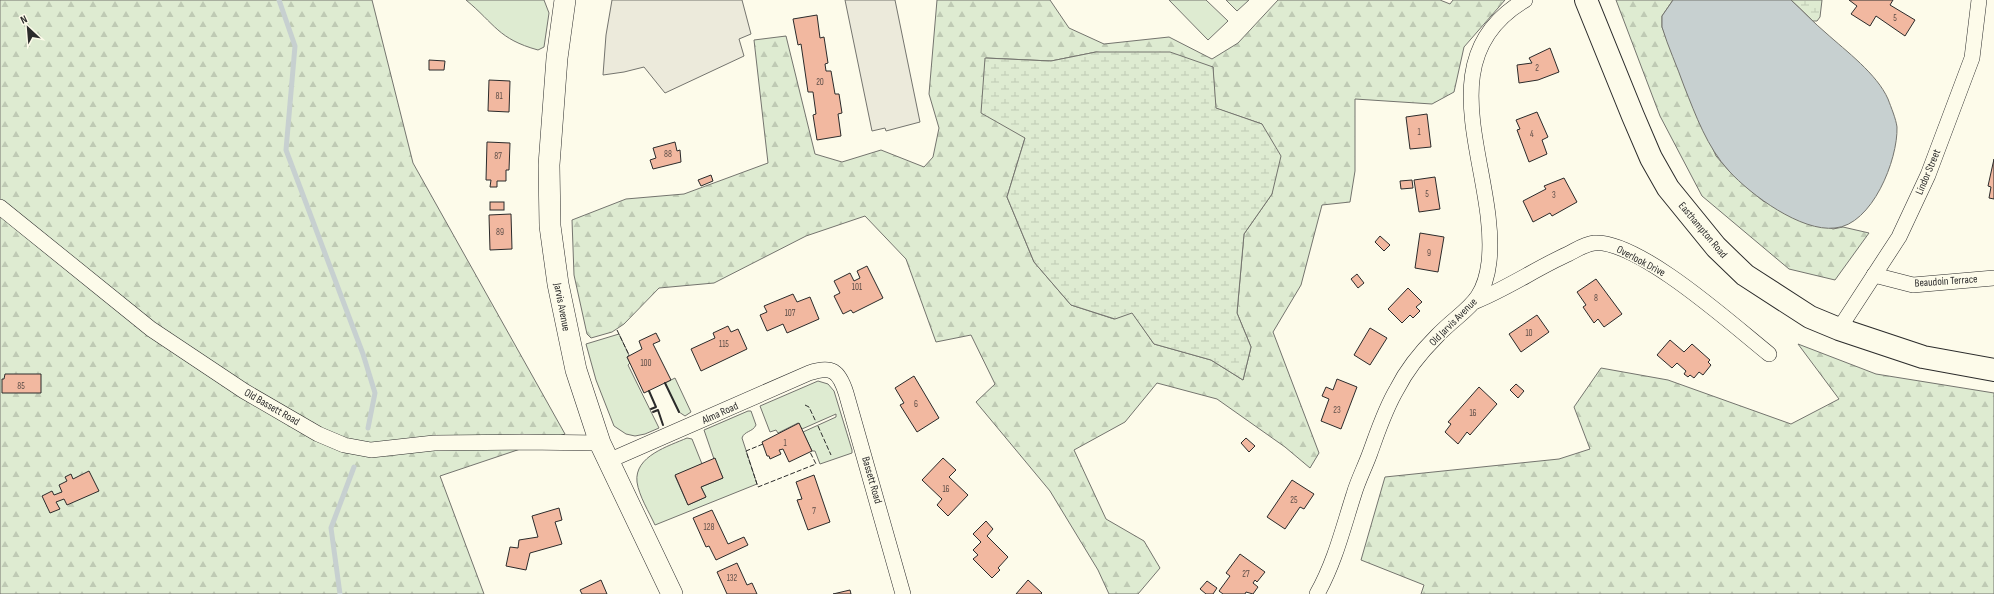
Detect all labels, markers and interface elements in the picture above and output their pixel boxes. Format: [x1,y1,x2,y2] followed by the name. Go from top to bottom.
[8,8,48,48] north arrow
[18,12,29,27] text: N
[1893,13,1897,24] house number: 5
[1535,63,1539,74] house number: 2
[816,77,824,88] house number: 20
[495,91,503,102] house number: 81
[1417,127,1421,138] house number: 1
[1530,129,1534,140] house number: 4
[1913,147,1944,197] street label: Lindor Street
[664,149,672,160] house number: 88
[494,151,502,162] house number: 87
[1425,189,1429,200] house number: 5
[1552,190,1556,201] house number: 3
[1676,199,1730,261] street label: Easthampton Road
[496,227,504,238] house number: 89
[1614,243,1668,279] street label: Overlook Drive
[1427,248,1431,259] house number: 9
[1914,272,1978,290] street label: Beaudoin Terrace
[551,281,573,332] street label: Jarvis Avenue
[852,282,863,293] house number: 101
[1594,293,1598,304] house number: 8
[1426,295,1480,349] street label: Old Jarvis Avenue
[785,308,796,319] house number: 107
[1525,328,1533,339] house number: 10
[719,339,729,350] house number: 115
[640,358,652,369] house number: 100
[17,381,25,392] house number: 85
[242,386,302,428] street label: Old Bassett Road
[699,399,740,427] street label: Alma Road
[914,399,918,410] house number: 6
[1333,405,1341,416] house number: 23
[1469,408,1477,419] house number: 16
[783,438,787,449] house number: 1
[859,455,885,505] street label: Bassett Road
[942,484,950,495] house number: 16
[1290,495,1298,506] house number: 25
[812,506,816,517] house number: 7
[704,522,715,533] house number: 128
[1242,569,1250,580] house number: 27
[727,573,738,584] house number: 132

